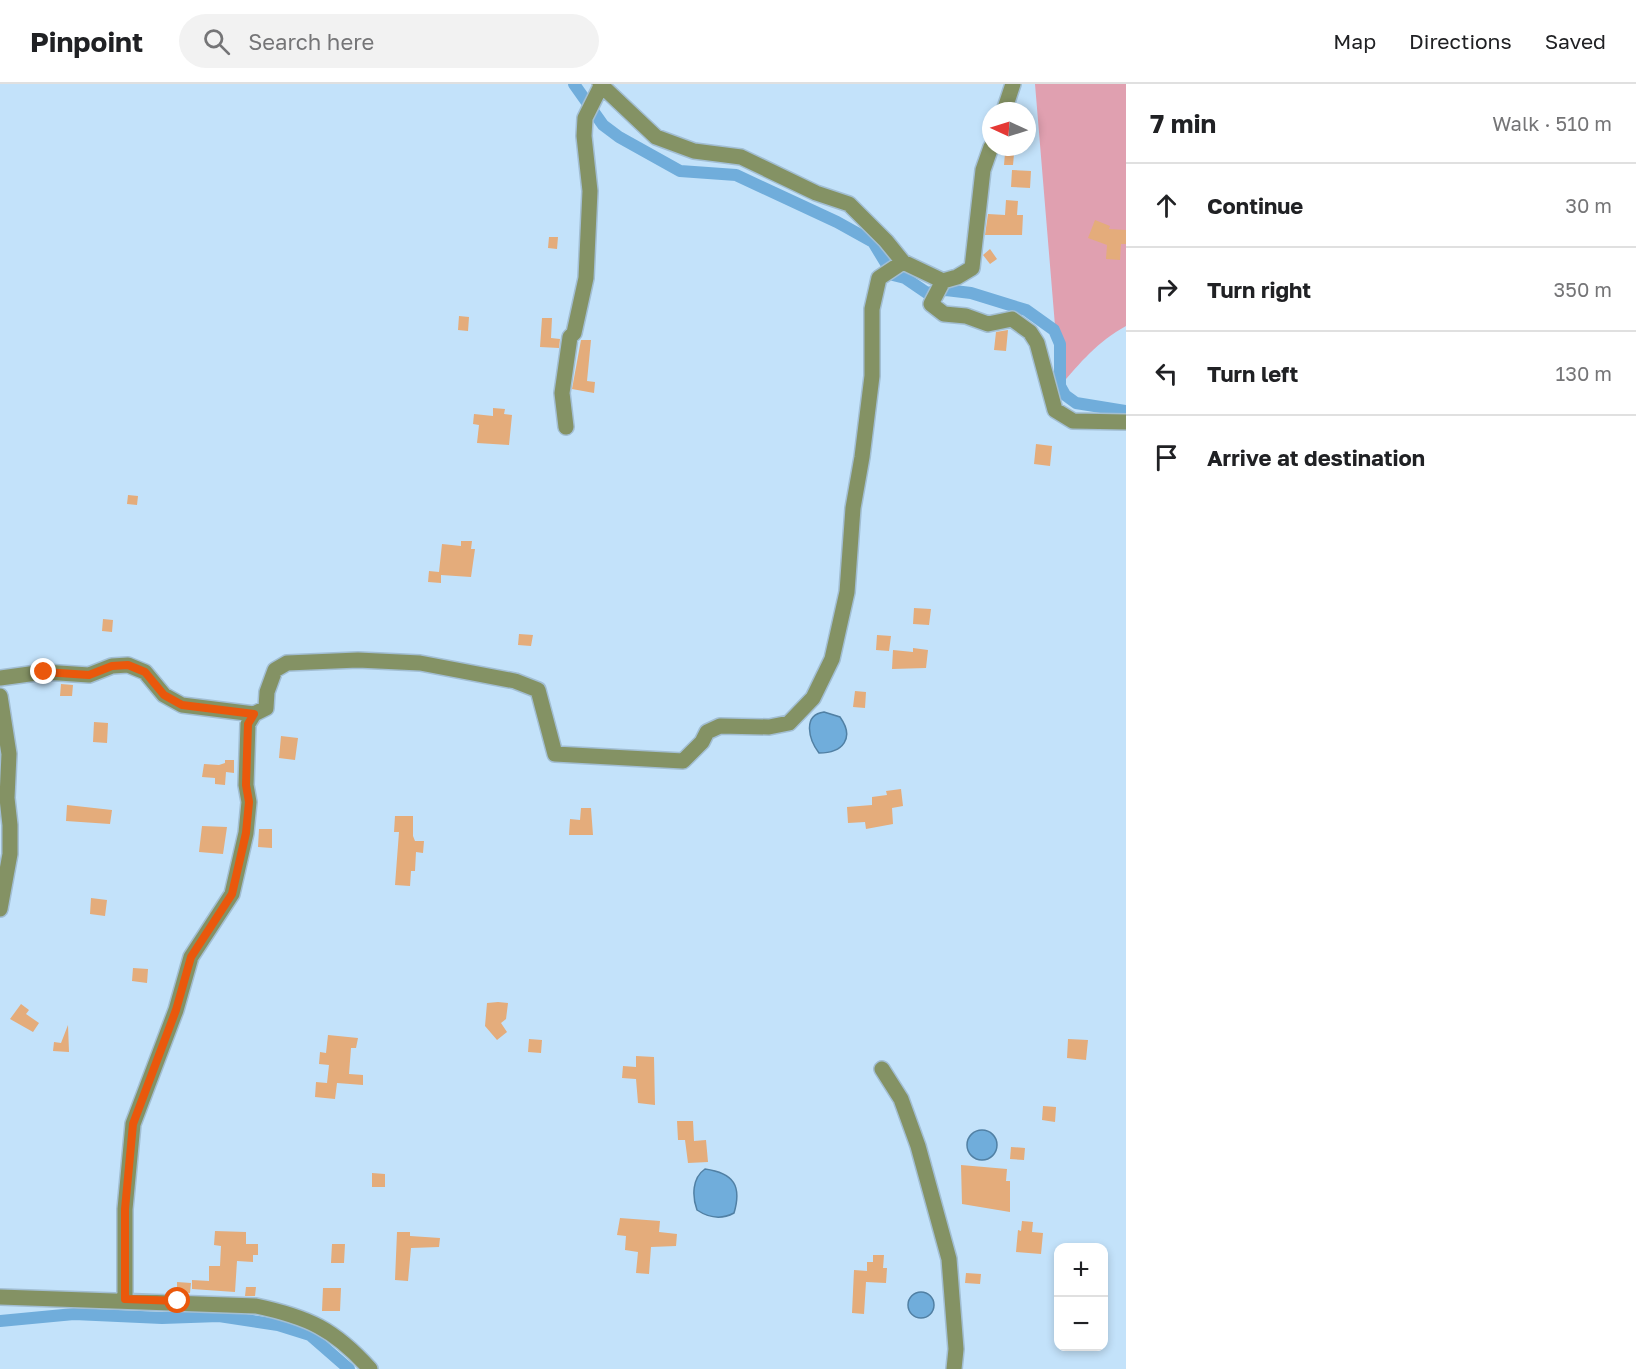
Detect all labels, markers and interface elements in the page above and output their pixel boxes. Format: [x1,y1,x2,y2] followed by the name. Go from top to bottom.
[179,14,599,68] search box
[30,25,143,58] text: Pinpoint
[200,25,233,58] icon: search
[248,28,374,55] text: Search here
[1333,28,1376,54] text: Map
[1409,28,1512,54] text: Directions
[1545,28,1606,54] text: Saved
[982,102,1036,156] north arrow
[1150,108,1216,139] text: 7 min
[1492,111,1612,135] text: Walk · 510 m
[1150,189,1183,222] icon: ahead
[1207,192,1303,219] text: Continue
[1565,193,1612,217] text: 30 m
[1150,273,1183,306] icon: right
[1207,276,1311,303] text: Turn right
[1554,277,1612,301] text: 350 m
[1150,357,1183,390] icon: left
[1207,360,1298,387] text: Turn left
[1556,361,1612,385] text: 130 m
[1150,441,1183,474] icon: arrive
[1207,444,1425,471] text: Arrive at destination
[30,658,56,684] route end
[1054,1243,1108,1351] map controls
[1054,1243,1108,1297] button: +
[164,1287,190,1313] route start
[1054,1297,1108,1351] button: −

